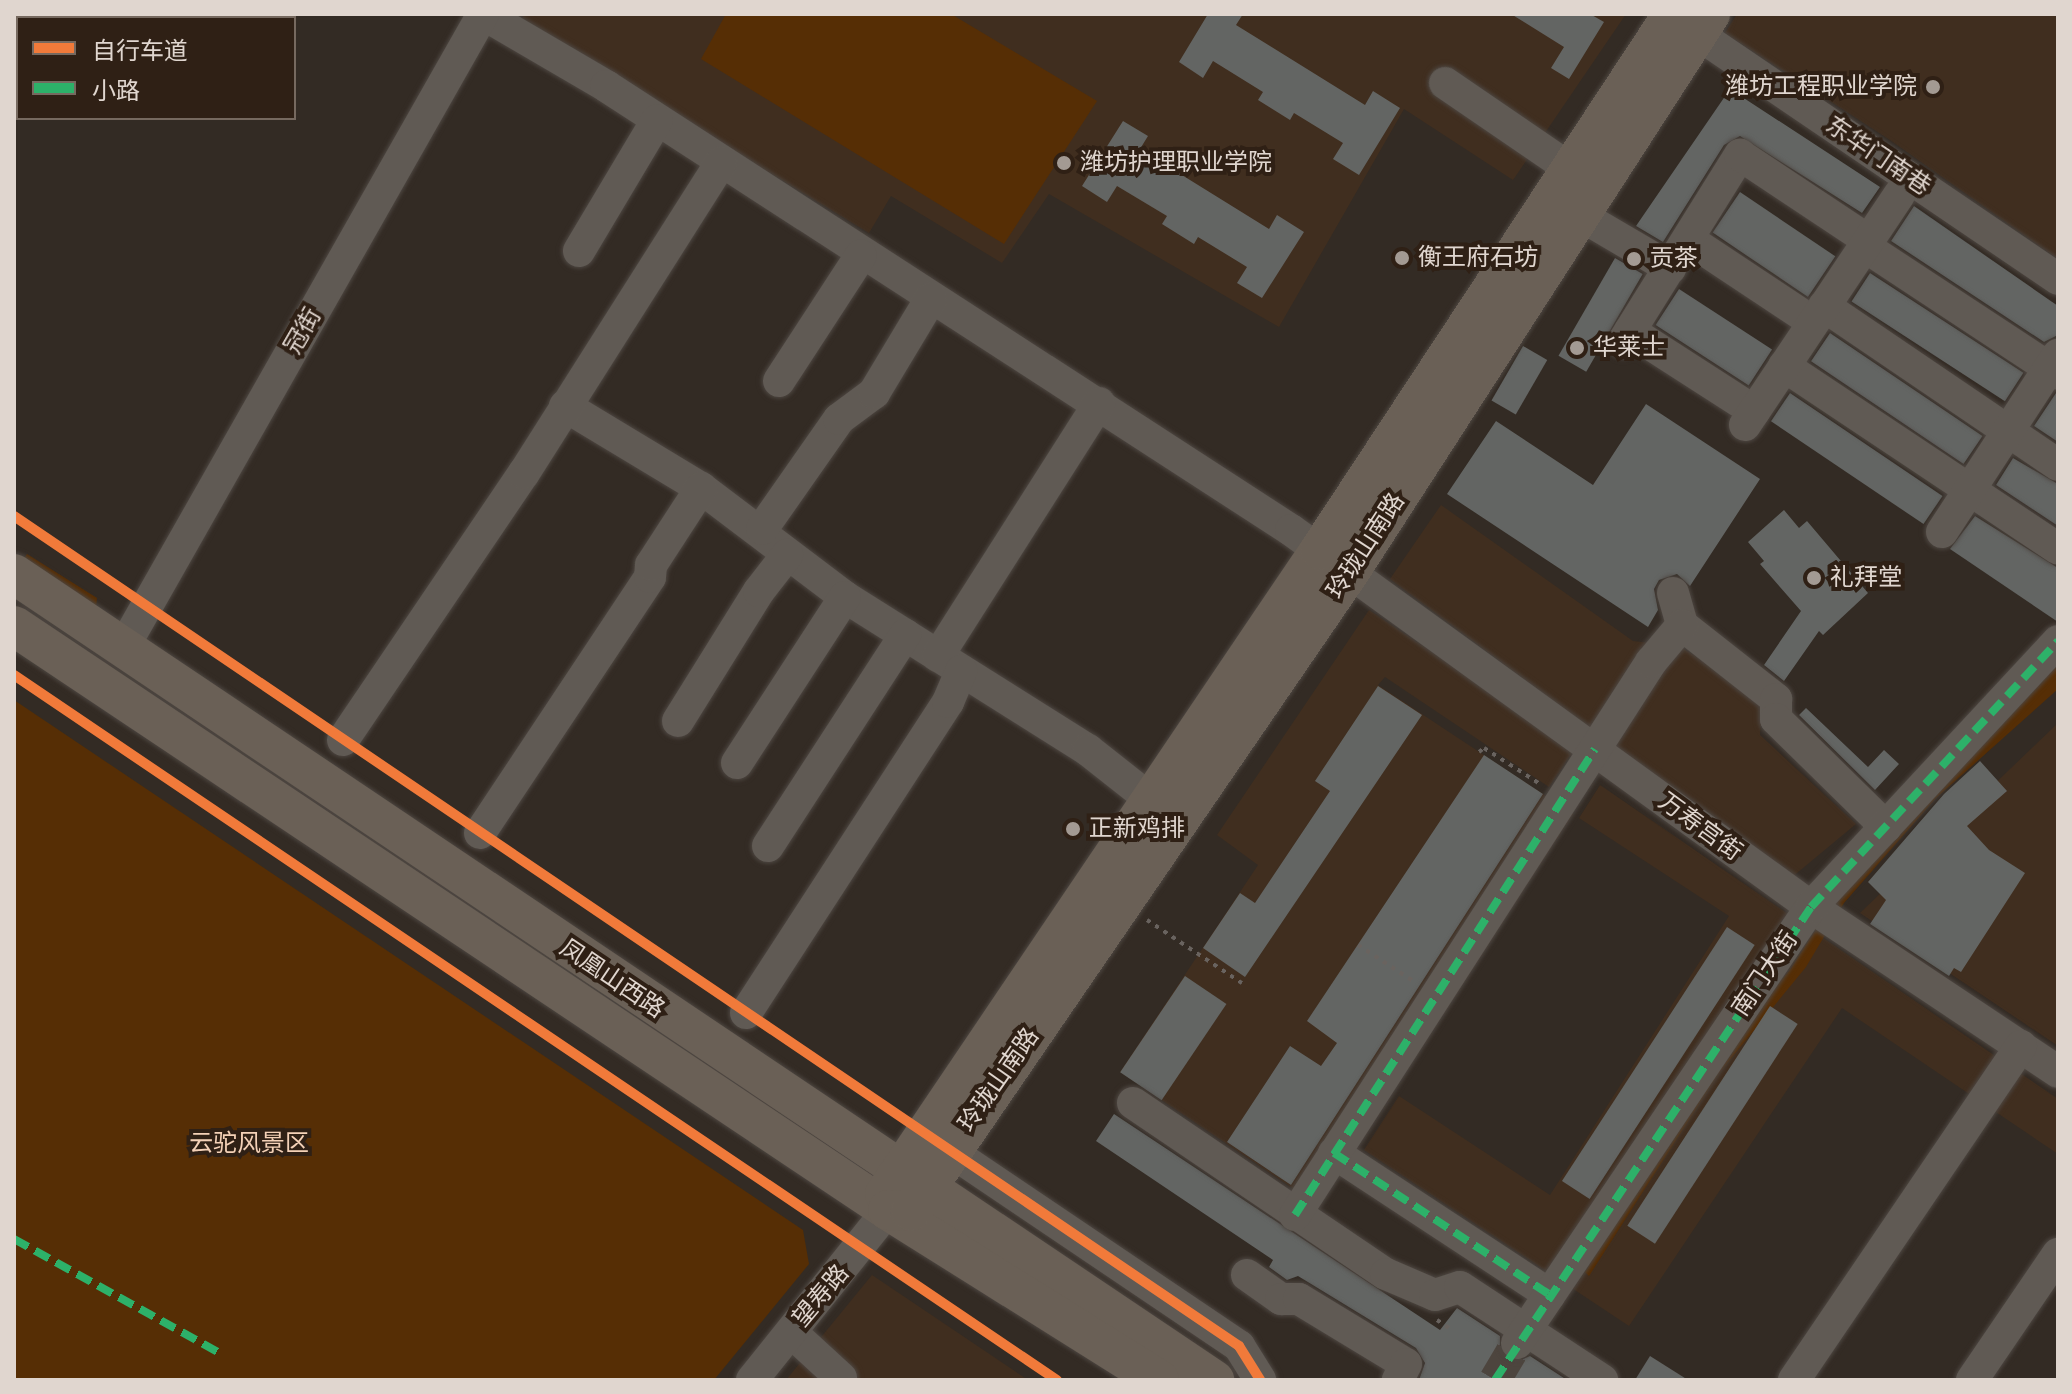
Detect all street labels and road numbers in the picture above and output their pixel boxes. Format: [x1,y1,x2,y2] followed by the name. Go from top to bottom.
[1820,111,1936,201] street label: 东华门南巷
[279,303,327,359] street label: 冠街
[1321,488,1411,604] street label: 玲珑山南路
[1653,787,1747,867] street label: 万寿宫街
[1726,926,1804,1022] street label: 南门大街
[554,934,670,1024] street label: 凤凰山西路
[953,1023,1045,1137] street label: 玲珑山南路
[787,1259,855,1333] street label: 望寿路

